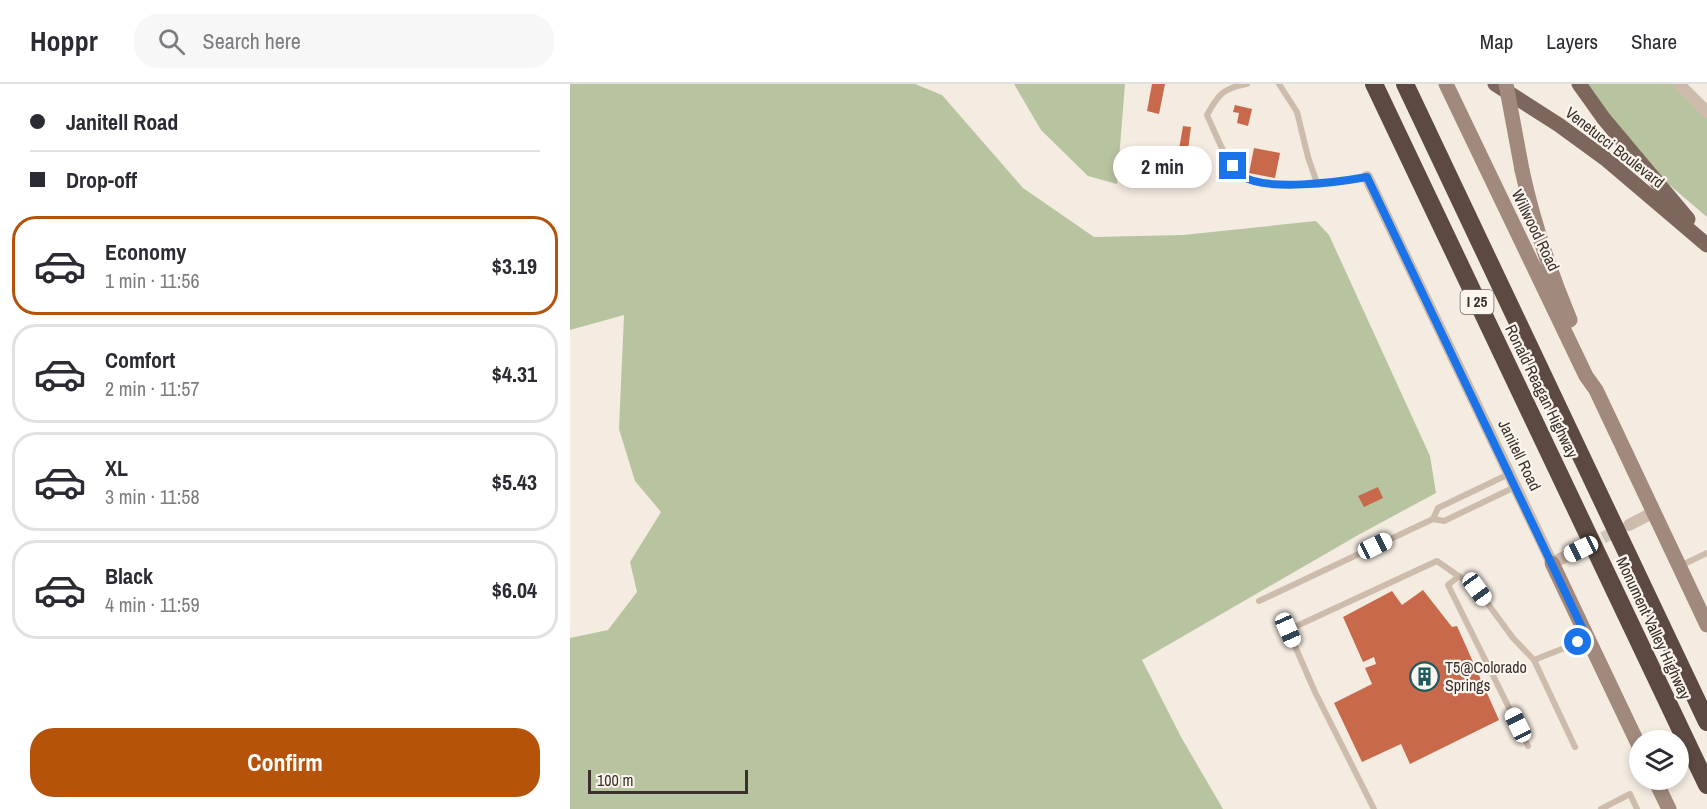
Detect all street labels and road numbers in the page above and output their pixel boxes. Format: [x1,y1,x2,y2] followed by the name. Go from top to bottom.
[1561,101,1669,193] street label: Venetucci Boulevard
[1507,186,1565,274] street label: Willwood Road
[1460,290,1494,314] road number: I 25
[1500,321,1584,462] street label: Ronald Reagan Highway
[1493,416,1547,494] street label: Janitell Road
[1611,553,1697,703] street label: Monument Valley Highway

